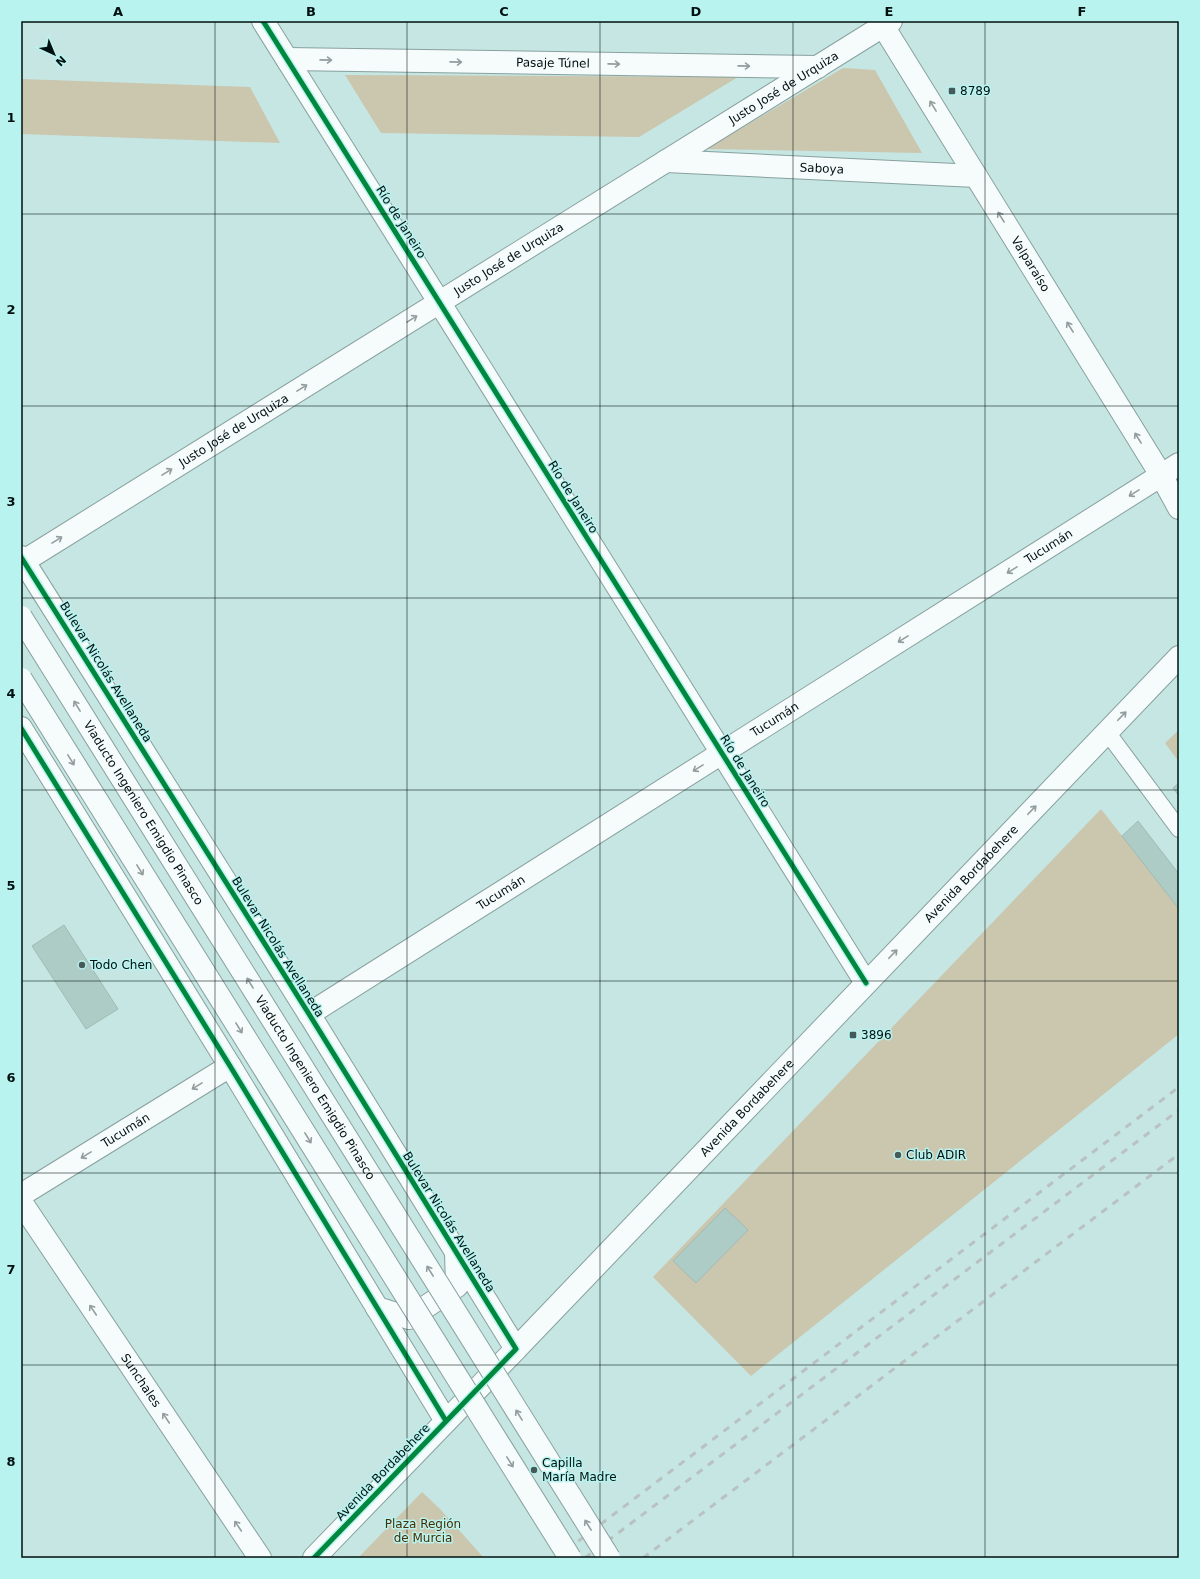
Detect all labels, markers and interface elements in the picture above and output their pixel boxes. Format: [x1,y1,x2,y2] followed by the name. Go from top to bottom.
[113,4,123,19] text: A
[306,4,316,19] text: B
[499,4,509,19] text: C
[691,4,702,19] text: D
[885,4,893,19] text: E
[1078,4,1086,19] text: F
[34,34,74,74] north arrow
[726,49,841,128] street label: Justo José de Urquiza
[53,53,68,69] text: N
[516,55,590,71] street label: Pasaje Túnel
[319,56,332,64] one-way arrow
[449,58,462,65] one-way arrow
[607,60,620,68] one-way arrow
[737,62,750,69] one-way arrow
[960,84,991,98] place label: 8789
[947,86,957,96] marker: 8789
[929,101,937,112] one-way arrow
[6,110,16,125] text: 1
[799,160,844,177] street label: Saboya
[373,183,429,261] street label: Río de Janeiro
[997,211,1005,223] one-way arrow
[451,220,566,299] street label: Justo José de Urquiza
[1008,234,1053,294] street label: Valparaíso
[6,302,16,317] text: 2
[406,315,418,323] one-way arrow
[1065,321,1073,333] one-way arrow
[296,384,307,392] one-way arrow
[176,391,291,470] street label: Justo José de Urquiza
[1134,432,1142,444] one-way arrow
[545,458,601,536] street label: Río de Janeiro
[161,467,173,475] one-way arrow
[1128,489,1140,497] one-way arrow
[6,494,16,509] text: 3
[1021,526,1075,567] street label: Tucumán
[51,536,63,544] one-way arrow
[1007,565,1018,574] one-way arrow
[57,599,155,745] street label: Bulevar Nicolás Avellaneda
[898,635,909,643] one-way arrow
[6,686,16,701] text: 4
[747,699,801,740] street label: Tucumán
[72,701,81,712] one-way arrow
[1117,712,1126,722] one-way arrow
[81,718,206,908] street label: Viaducto Ingeniero Emigdio Pinasco
[717,732,773,810] street label: Río de Janeiro
[68,754,76,766] one-way arrow
[692,765,704,773] one-way arrow
[1027,805,1037,815] one-way arrow
[922,822,1021,925] street label: Avenida Bordabehere
[137,864,145,876] one-way arrow
[473,872,527,914] street label: Tucumán
[229,874,327,1020] street label: Bulevar Nicolás Avellaneda
[6,878,16,893] text: 5
[888,950,897,960] one-way arrow
[89,958,152,972] place label: Todo Chen
[77,960,87,970] marker: Todo Chen
[245,977,253,989] one-way arrow
[252,993,378,1182] street label: Viaducto Ingeniero Emigdio Pinasco
[235,1022,243,1033] one-way arrow
[861,1028,892,1042] place label: 3896
[848,1030,858,1040] marker: 3896
[697,1056,797,1159] street label: Avenida Bordabehere
[6,1070,16,1085] text: 6
[191,1083,203,1091] one-way arrow
[98,1110,152,1151] street label: Tucumán
[304,1132,312,1143] one-way arrow
[906,1148,966,1162] place label: Club ADIR
[400,1149,498,1295] street label: Bulevar Nicolás Avellaneda
[893,1150,903,1160] marker: Club ADIR
[81,1151,92,1159] one-way arrow
[6,1262,16,1277] text: 7
[425,1265,433,1277] one-way arrow
[89,1305,97,1316] one-way arrow
[118,1351,164,1410] street label: Sunchales
[515,1409,523,1421] one-way arrow
[162,1413,170,1424] one-way arrow
[333,1421,433,1523] street label: Avenida Bordabehere
[6,1454,16,1469] text: 8
[507,1456,515,1468] one-way arrow
[542,1456,617,1484] place label: Capilla María Madre
[529,1465,539,1475] marker: Capilla María Madre
[385,1517,461,1545] park label: Plaza Región de Murcia
[584,1519,592,1531] one-way arrow
[234,1520,242,1531] one-way arrow

